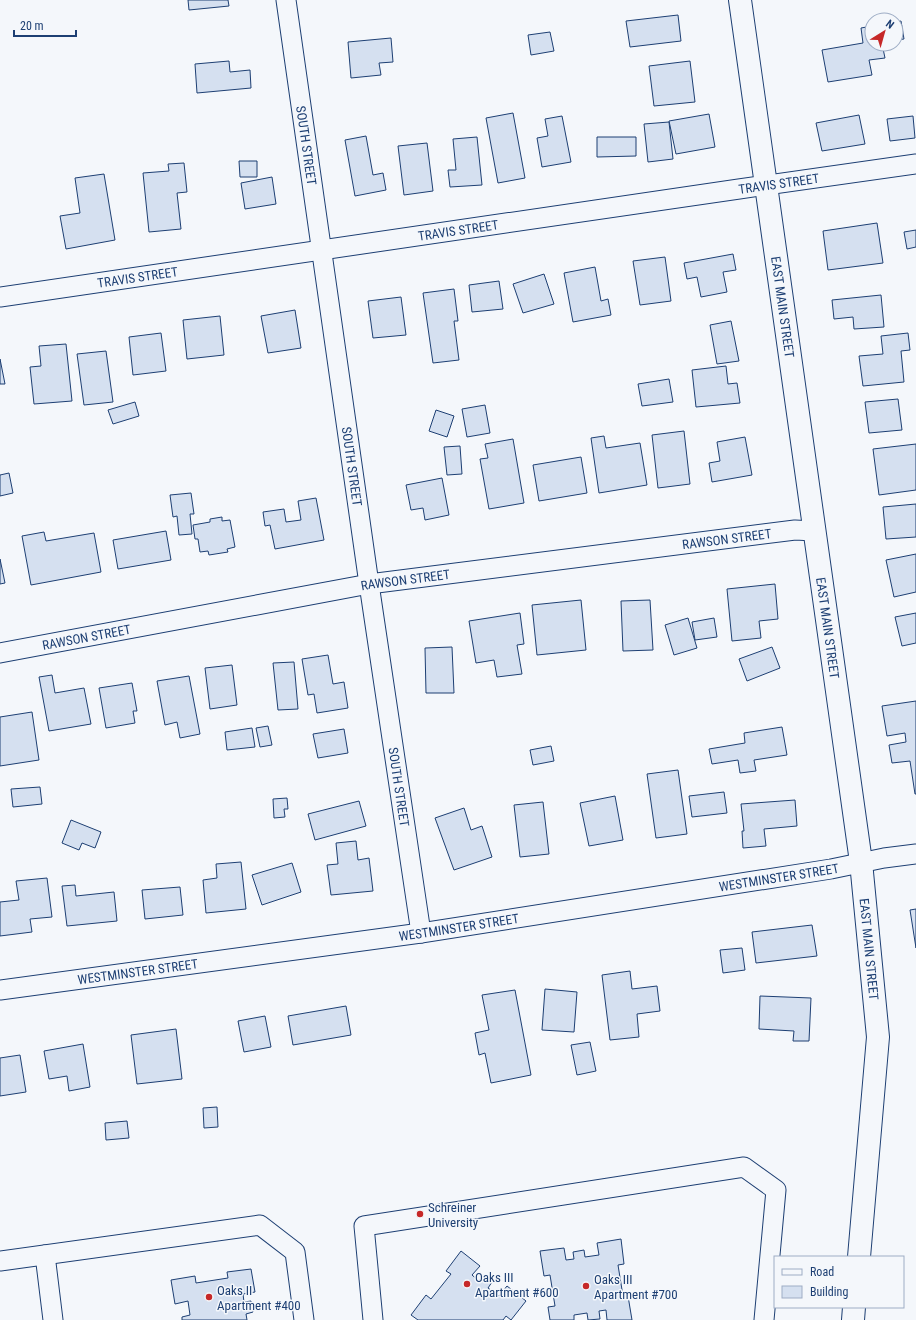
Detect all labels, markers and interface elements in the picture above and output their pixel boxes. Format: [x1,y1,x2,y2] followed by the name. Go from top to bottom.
[14,12,76,38] scale bar
[864,12,904,52] north arrow
[883,17,897,32] text: N
[20,19,44,33] text: 20 m
[294,105,320,186] street label: SOUTH STREET
[738,170,820,196] street label: TRAVIS STREET
[417,217,500,243] street label: TRAVIS STREET
[769,255,798,359] street label: EAST MAIN STREET
[96,264,179,290] street label: TRAVIS STREET
[339,426,365,507] street label: SOUTH STREET
[681,526,772,552] street label: RAWSON STREET
[359,566,451,593] street label: RAWSON STREET
[814,576,843,680] street label: EAST MAIN STREET
[41,621,132,652] street label: RAWSON STREET
[386,746,413,828] street label: SOUTH STREET
[718,860,840,894] street label: WESTMINSTER STREET
[857,898,882,1001] street label: EAST MAIN STREET
[398,910,520,943] street label: WESTMINSTER STREET
[77,956,199,987] street label: WESTMINSTER STREET
[428,1200,479,1230] place label: Schreiner University
[415,1209,425,1219] marker: Schreiner University
[774,1256,904,1308] legend
[810,1265,834,1279] text: Road
[475,1270,559,1300] place label: Oaks III Apartment #600
[594,1272,678,1302] place label: Oaks III Apartment #700
[462,1279,472,1289] marker: Oaks III Apartment #600
[581,1281,591,1291] marker: Oaks III Apartment #700
[217,1283,301,1313] place label: Oaks II Apartment #400
[810,1285,848,1299] text: Building
[204,1292,214,1302] marker: Oaks II Apartment #400

